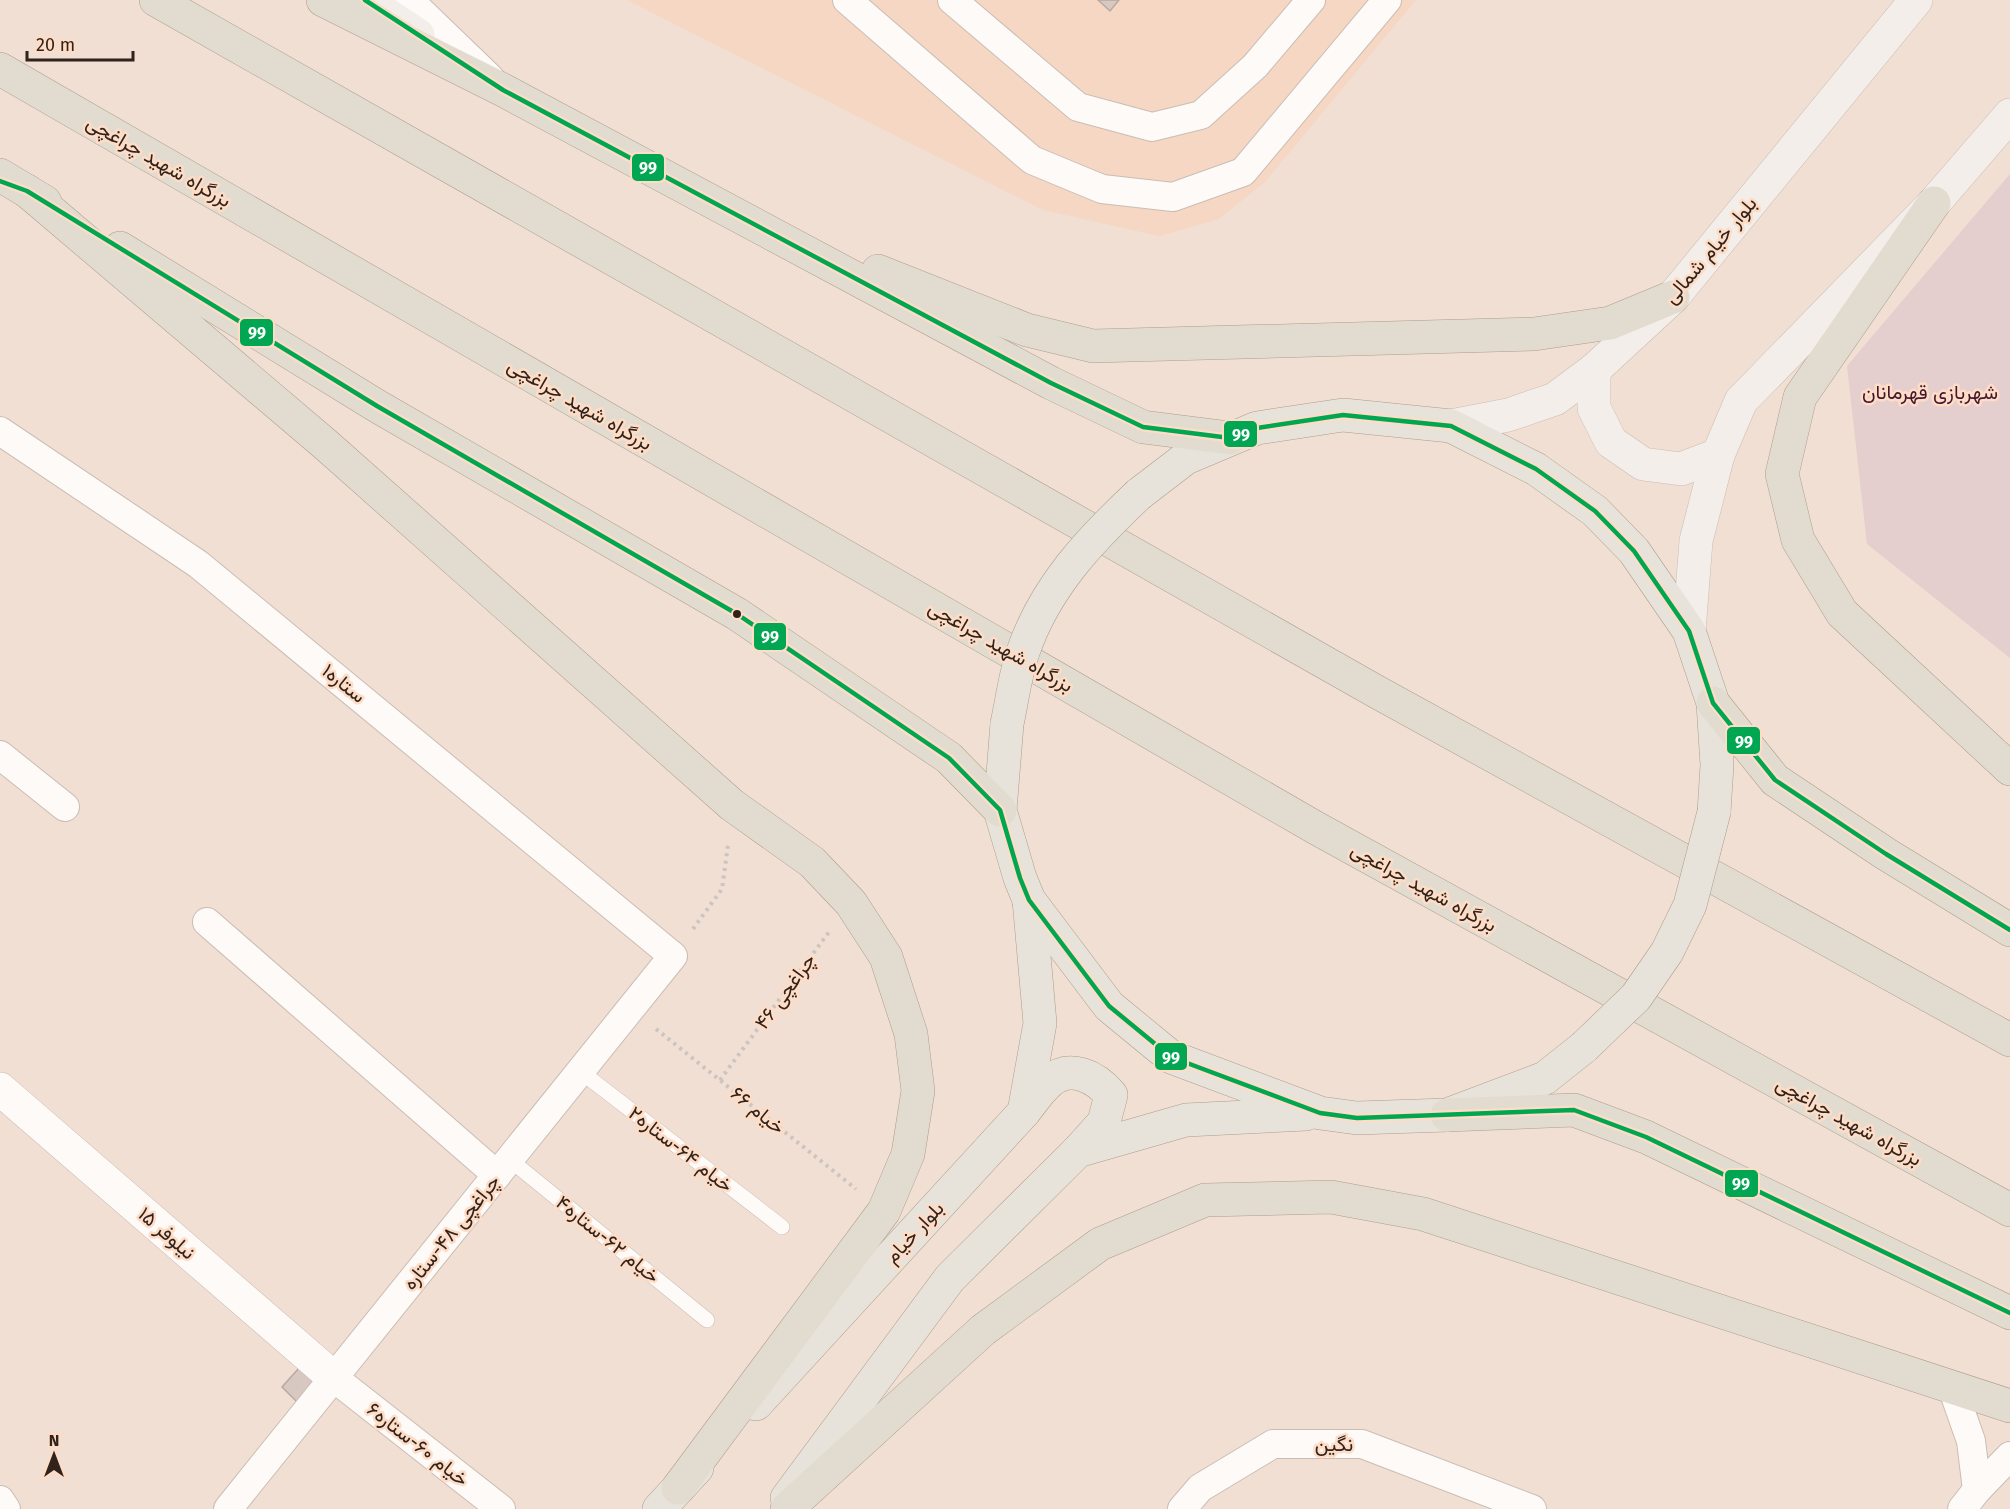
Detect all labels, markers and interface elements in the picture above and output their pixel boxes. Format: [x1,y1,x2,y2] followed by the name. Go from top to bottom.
[27,24,134,62] scale bar
[36,34,75,56] text: 20 m
[81,110,236,214] street label: بزرگراه شهید چراغچی
[631,153,665,182] line badge: 99
[639,158,657,177] text: 99
[1658,192,1762,309] street label: بلوار خیام شمالی
[239,318,274,347] line badge: 99
[248,323,266,342] text: 99
[502,353,657,457] street label: بزرگراه شهید چراغچی
[1862,380,1998,405] park label: شهربازی قهرمانان
[1223,420,1258,448] line badge: 99
[1232,425,1250,444] text: 99
[923,595,1078,699] street label: بزرگراه شهید چراغچی
[731,608,743,620] unlabelled marker
[753,622,787,651] line badge: 99
[761,627,779,646] text: 99
[317,658,371,709] street label: ستاره۱
[1726,726,1761,755] line badge: 99
[1735,732,1753,751] text: 99
[1346,837,1501,939] street label: بزرگراه شهید چراغچی
[749,948,822,1035] street label: چراغچی ۴۶
[1154,1042,1188,1071] line badge: 99
[1162,1048,1180,1067] text: 99
[1771,1071,1926,1173] street label: بزرگراه شهید چراغچی
[726,1081,790,1140] street label: خیام ۶۶
[623,1101,738,1198] street label: خیام ۶۴-ستاره۲
[1724,1169,1759,1198] line badge: 99
[397,1170,506,1296] street label: چراغچی ۴۸-ستاره
[1732,1174,1750,1193] text: 99
[551,1190,665,1289] street label: خیام ۶۲-ستاره۴
[879,1196,949,1269] street label: بلوار خیام
[133,1202,201,1265] street label: نیلوفر ۱۵
[362,1397,474,1492] street label: خیام ۶۰-ستاره۶
[24,1425,84,1485] north arrow
[49,1431,59,1450] text: N
[1315,1432,1353,1456] street label: نگین

